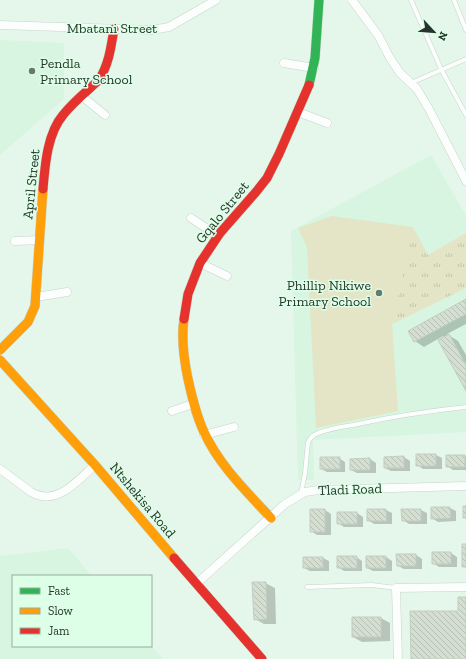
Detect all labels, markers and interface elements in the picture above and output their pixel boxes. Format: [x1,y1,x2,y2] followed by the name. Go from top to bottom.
[414,12,454,52] north arrow
[67,20,158,37] street label: Mbatani Street
[435,30,450,43] text: N
[40,55,133,88] place label: Pendla Primary School
[27,66,37,76] marker: Pendla Primary School
[19,147,44,220] street label: April Street
[192,177,253,247] street label: Gqalo Street
[279,277,371,310] place label: Phillip Nikiwe Primary School
[374,288,384,298] marker: Phillip Nikiwe Primary School
[106,459,179,542] street label: Ntshekisa Road
[318,480,383,499] street label: Tladi Road
[12,575,152,647] legend
[48,584,71,598] text: Fast
[48,604,74,618] text: Slow
[48,624,70,638] text: Jam

